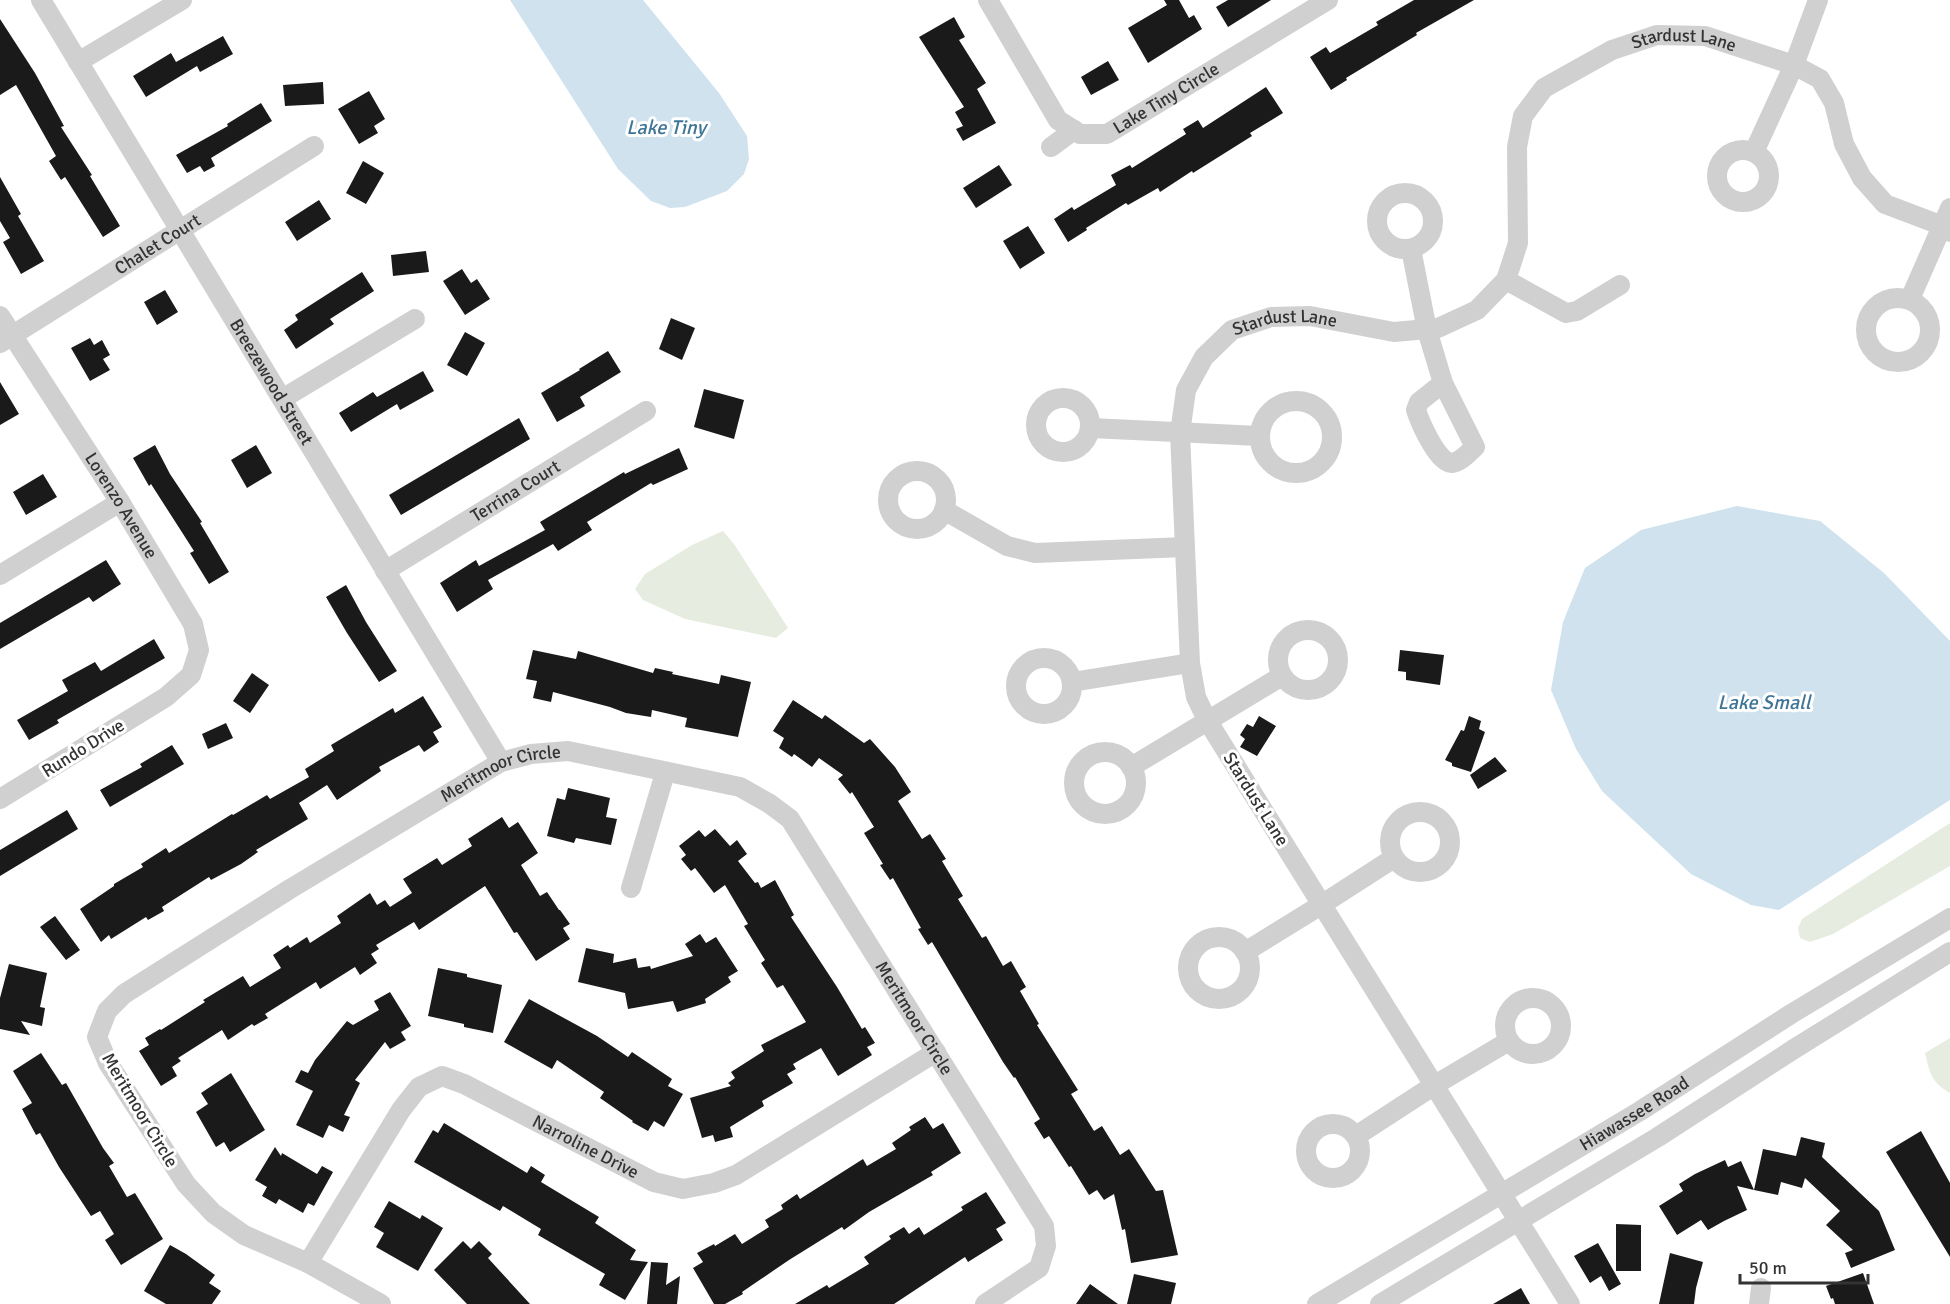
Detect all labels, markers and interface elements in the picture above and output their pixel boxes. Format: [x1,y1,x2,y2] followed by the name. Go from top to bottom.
[1628,24,1739,56] street label: Stardust Lane
[1109,58,1223,139] street label: Lake Tiny Circle
[626,115,708,140] water label: Lake Tiny
[110,209,205,279] street label: Chalet Court
[1229,305,1339,340] street label: Stardust Lane
[225,315,318,449] street label: Breezewood Street
[80,448,162,563] street label: Lorenzo Avenue
[467,455,564,527] street label: Terrina Court
[1717,690,1813,715] water label: Lake Small
[38,714,128,782] street label: Rundo Drive
[436,741,562,807] street label: Meritmoor Circle
[1218,748,1294,850] street label: Stardust Lane
[870,957,958,1079] street label: Meritmoor Circle
[97,1049,183,1171] street label: Meritmoor Circle
[1576,1072,1693,1156] street label: Hiawassee Road
[529,1110,643,1183] street label: Narroline Drive
[1740,1247,1868,1285] scale bar
[1749,1257,1787,1279] text: 50 m

